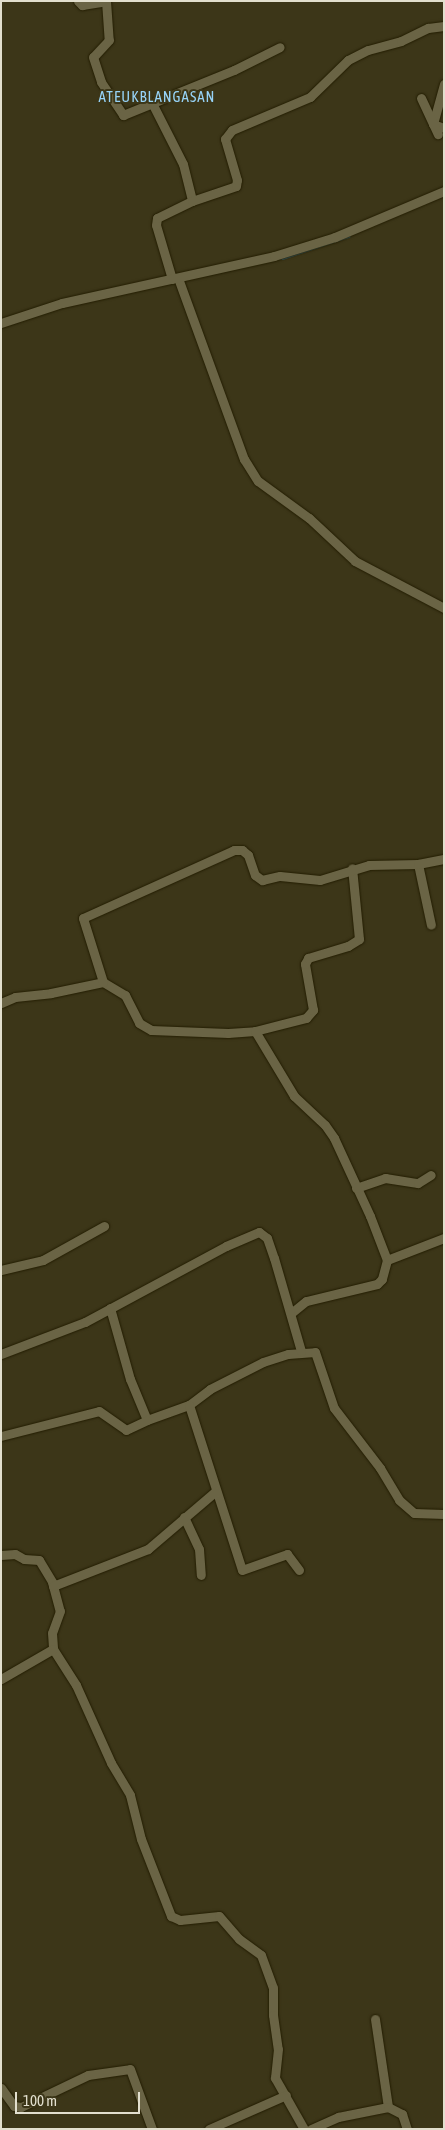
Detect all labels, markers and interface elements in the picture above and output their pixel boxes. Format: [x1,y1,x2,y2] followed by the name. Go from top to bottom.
[97,88,217,106] district label: ATEUKBLANGASAN
[18,2082,142,2114] scale bar
[23,2092,57,2109] text: 100 m

